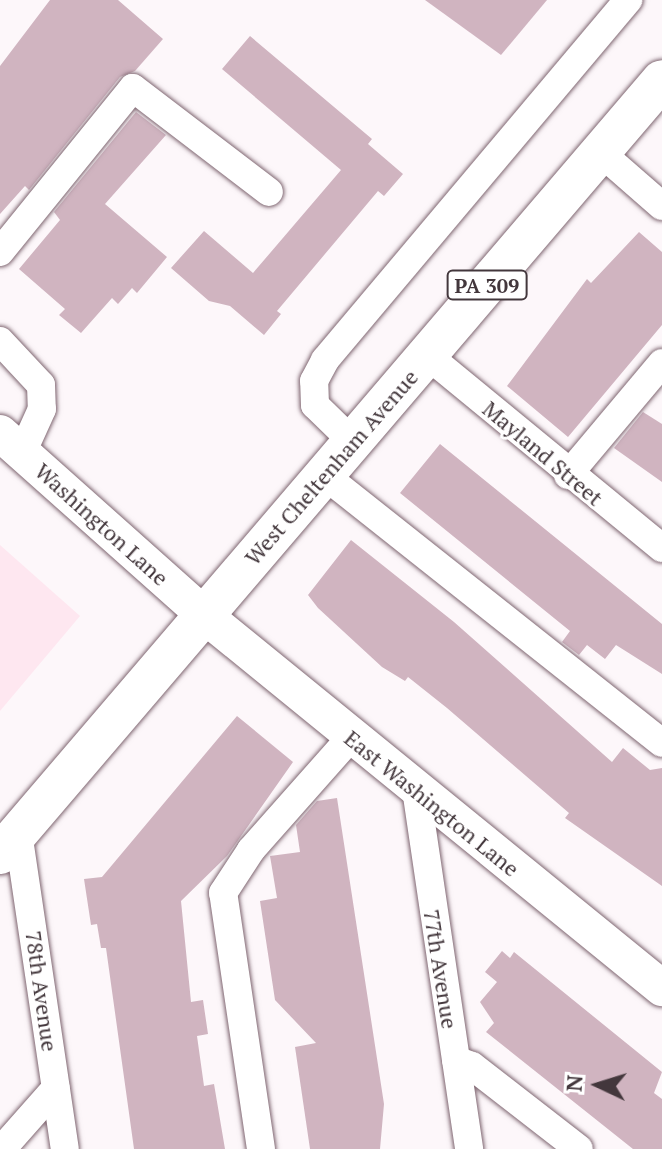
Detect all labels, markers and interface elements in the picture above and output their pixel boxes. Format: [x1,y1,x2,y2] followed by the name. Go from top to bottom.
[445,269,529,301] road number: PA 309
[239,364,423,570] street label: West Cheltenham Avenue
[478,395,608,511] street label: Mayland Street
[30,457,174,591] street label: Washington Lane
[339,724,525,882] street label: East Washington Lane
[419,907,463,1031] street label: 77th Avenue
[20,929,64,1053] street label: 78th Avenue
[558,1045,638,1125] north arrow
[559,1074,589,1093] text: N

